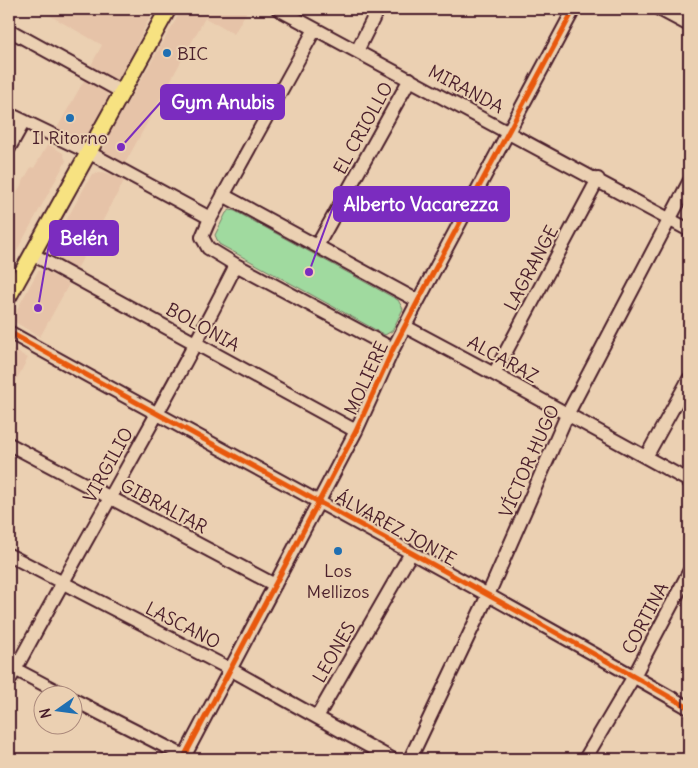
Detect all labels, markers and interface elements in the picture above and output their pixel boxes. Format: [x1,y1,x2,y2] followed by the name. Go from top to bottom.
[177,42,208,65] place label: BIC
[161,47,173,59] marker: BIC
[424,60,508,118] street label: MIRANDA
[328,78,398,178] street label: EL CRIOLLO
[161,85,284,119] callout: Gym Anubis
[171,90,275,114] text: Gym Anubis
[64,112,76,124] marker: Il Ritorno
[32,126,108,149] place label: Il Ritorno
[334,187,509,221] callout: Alberto Vacarezza
[343,192,499,216] text: Alberto Vacarezza
[50,221,118,255] callout: Belén
[499,221,563,315] street label: LAGRANGE
[60,226,108,250] text: Belén
[162,297,244,357] street label: BOLONIA
[464,330,542,388] street label: ALCARAZ
[339,337,393,419] street label: MOLIERE
[494,401,564,521] street label: VÍCTOR HUGO
[78,423,138,507] street label: VIRGILIO
[116,473,212,539] street label: GIBRALTAR
[332,485,460,571] street label: ÁLVAREZ JONTE
[332,545,344,557] marker: Los Mellizos
[306,559,370,603] place label: Los Mellizos
[617,578,673,658] street label: CORTINA
[142,596,224,654] street label: LASCANO
[307,617,361,687] street label: LEONES
[32,686,82,736] north arrow
[35,706,55,720] text: N

